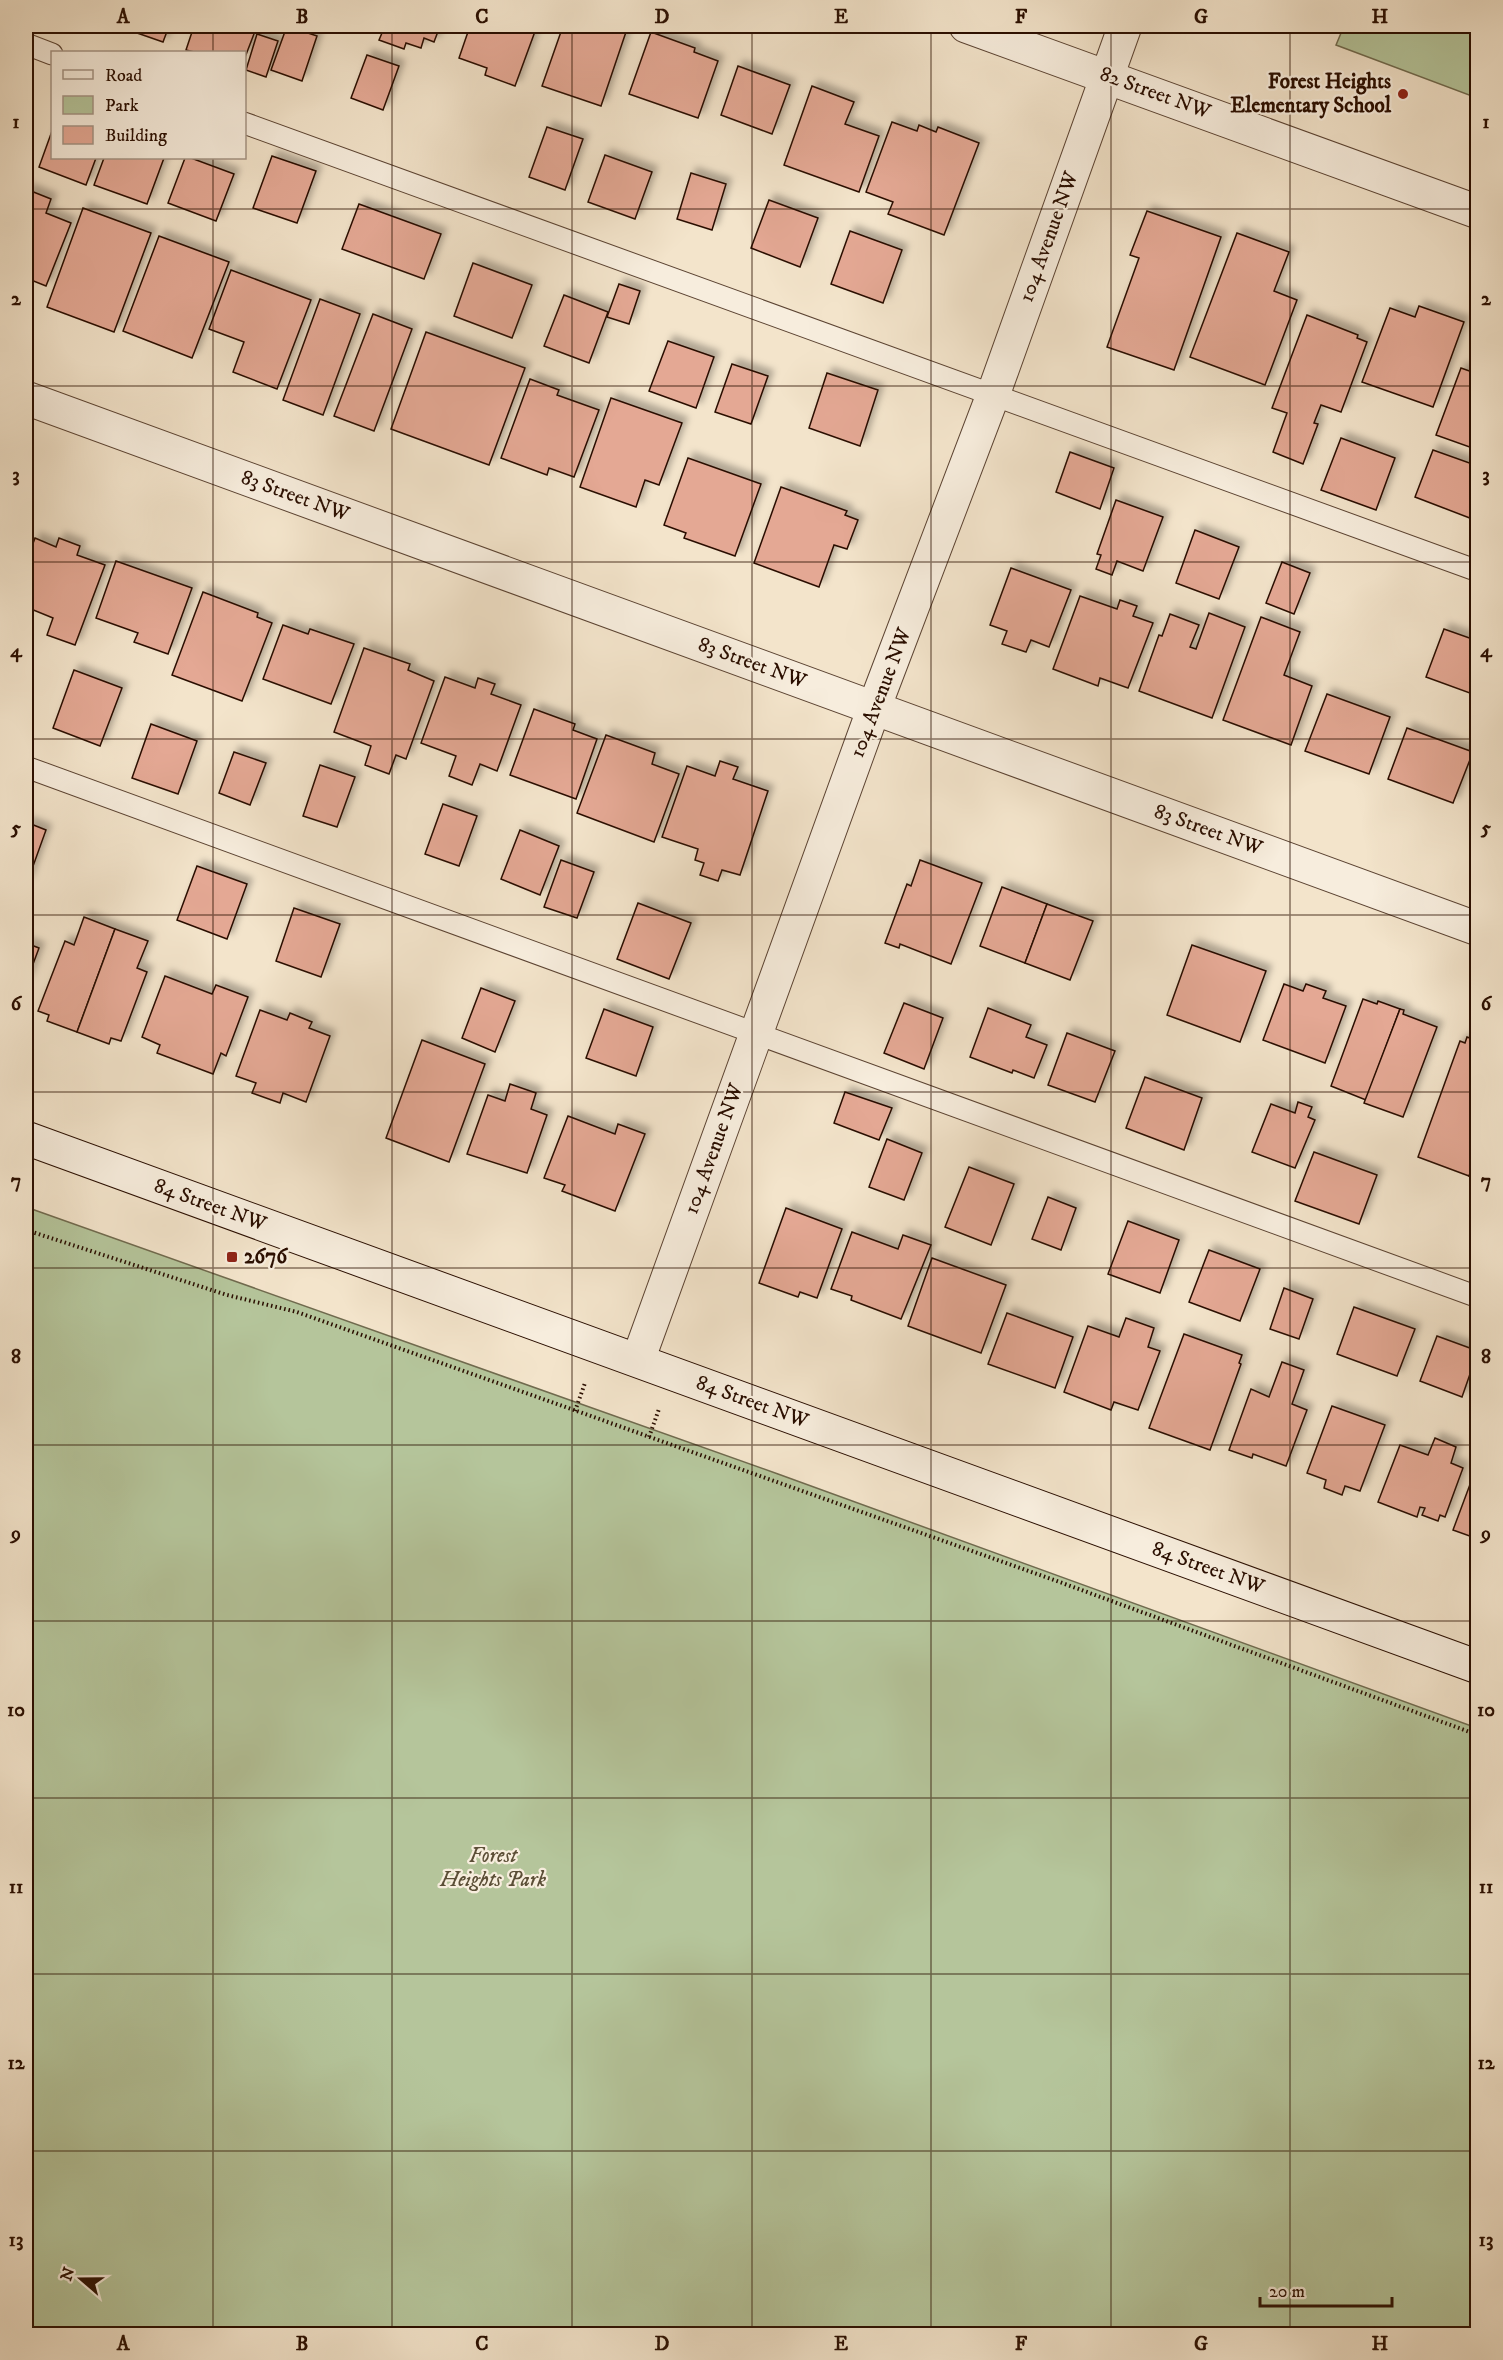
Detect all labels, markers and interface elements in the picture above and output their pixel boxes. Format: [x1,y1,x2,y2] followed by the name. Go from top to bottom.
[116,5,131,30] text: A
[296,5,308,30] text: B
[475,5,489,30] text: C
[655,5,670,30] text: D
[834,5,848,30] text: E
[1015,5,1028,30] text: F
[1194,5,1208,30] text: G
[1372,5,1389,30] text: H
[51,51,246,159] legend
[1096,61,1215,125] street label: 82 Street NW
[105,65,142,87] text: Road
[1230,69,1392,119] place label: Forest Heights Elementary School
[1396,87,1410,101] marker: Forest Heights Elementary School
[105,95,139,117] text: Park
[12,110,20,135] text: 1
[1482,110,1490,135] text: 1
[105,125,167,147] text: Building
[1013,167,1085,306] street label: 104 Avenue NW
[11,287,22,312] text: 2
[1481,287,1492,312] text: 2
[12,463,20,488] text: 3
[1482,463,1490,488] text: 3
[237,464,353,528] street label: 83 Street NW
[844,624,918,762] street label: 104 Avenue NW
[694,631,810,695] street label: 83 Street NW
[10,639,23,664] text: 4
[1480,639,1493,664] text: 4
[1150,798,1266,862] street label: 83 Street NW
[10,816,21,841] text: 5
[1480,816,1491,841] text: 5
[11,992,23,1017] text: 6
[1481,992,1493,1017] text: 6
[678,1079,750,1218] street label: 104 Avenue NW
[11,1169,21,1194] text: 7
[1481,1169,1491,1194] text: 7
[150,1173,270,1238] street label: 84 Street NW
[244,1244,288,1270] place label: 2676
[225,1250,239,1264] marker: 2676
[11,1345,21,1370] text: 8
[1481,1345,1491,1370] text: 8
[692,1370,812,1435] street label: 84 Street NW
[9,1522,21,1547] text: 9
[1479,1522,1491,1547] text: 9
[1148,1536,1268,1601] street label: 84 Street NW
[7,1698,25,1723] text: 10
[1477,1698,1495,1723] text: 10
[439,1843,546,1893] park label: Forest Heights Park
[9,1875,23,1900] text: 11
[1479,1875,1493,1900] text: 11
[7,2051,26,2076] text: 12
[1477,2051,1496,2076] text: 12
[9,2228,23,2253] text: 13
[1479,2228,1493,2253] text: 13
[51,2249,111,2309] north arrow
[56,2265,79,2284] text: N
[1260,2270,1392,2308] scale bar
[1269,2281,1305,2303] text: 20 m
[116,2332,131,2357] text: A
[296,2332,308,2357] text: B
[475,2332,489,2357] text: C
[655,2332,670,2357] text: D
[834,2332,848,2357] text: E
[1015,2332,1028,2357] text: F
[1194,2332,1208,2357] text: G
[1372,2332,1389,2357] text: H

